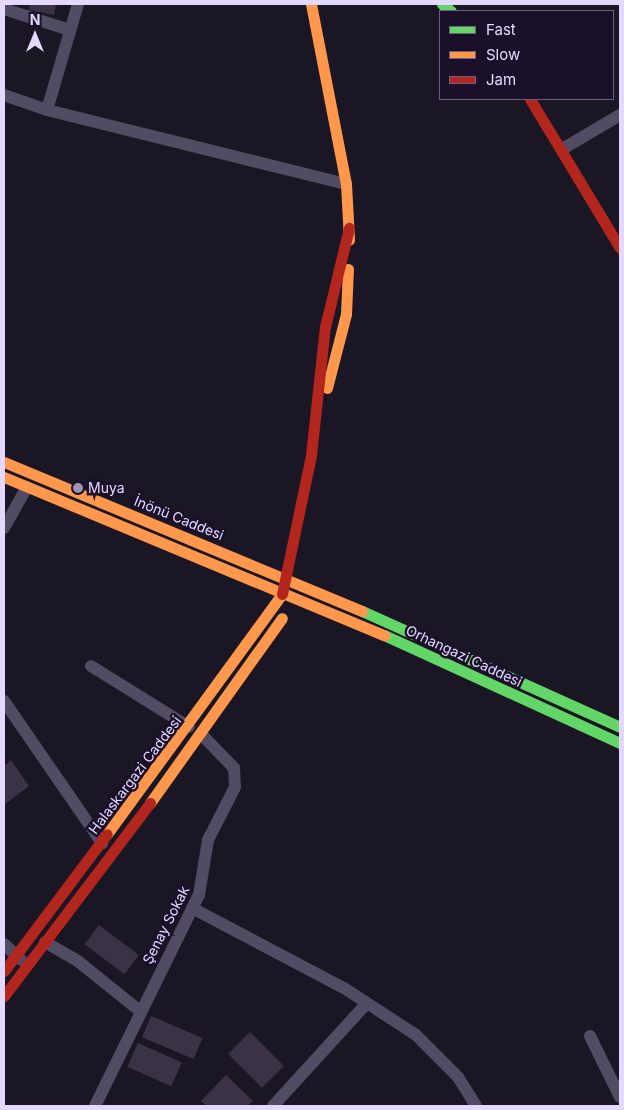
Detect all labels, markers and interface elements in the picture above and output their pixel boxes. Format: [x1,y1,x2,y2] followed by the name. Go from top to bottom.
[10,10,60,60] north arrow
[439,10,614,100] legend
[30,11,40,28] text: N
[486,20,516,39] text: Fast
[486,45,520,64] text: Slow
[486,70,516,89] text: Jam
[88,480,125,496] place label: Muya
[72,482,84,494] marker: Muya
[132,492,226,544] street label: İnönü Caddesi
[403,622,525,690] street label: Orhangazi Caddesi
[85,713,185,837] street label: Halaskargazi Caddesi
[139,883,193,967] street label: Şenay Sokak

